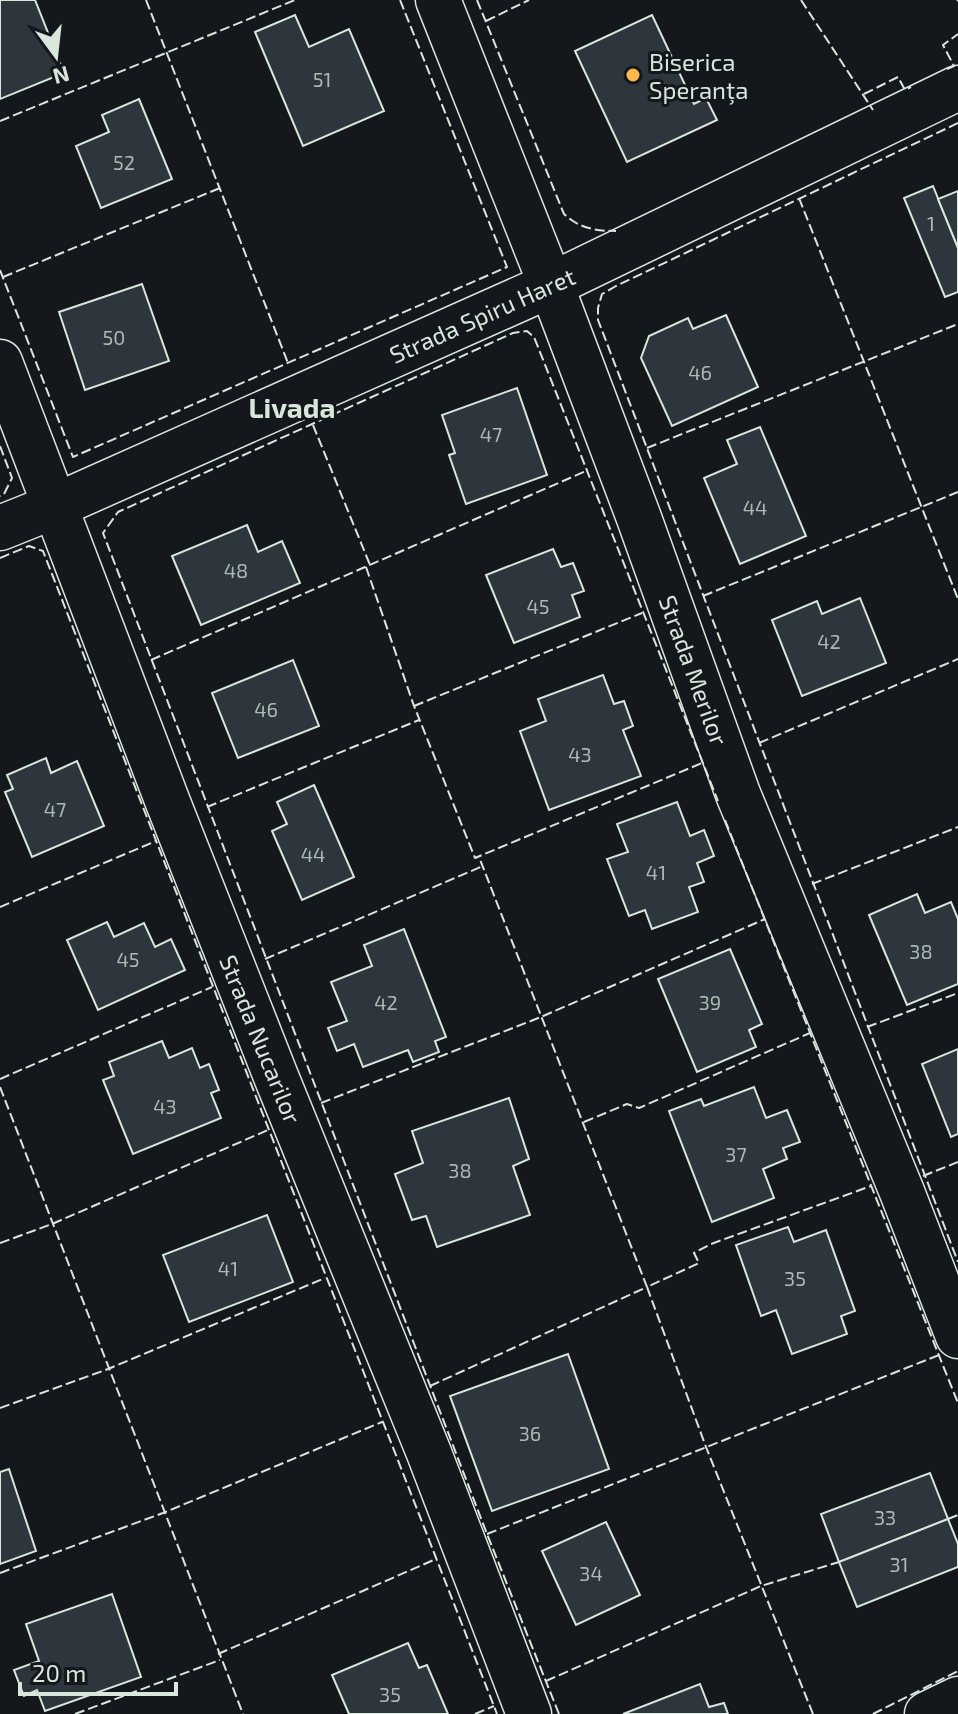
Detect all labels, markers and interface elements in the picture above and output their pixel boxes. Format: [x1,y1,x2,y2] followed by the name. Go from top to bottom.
[16,16,96,96] north arrow
[649,47,748,105] place label: Biserica Speranţa
[50,62,72,91] text: N
[624,66,642,84] marker: Biserica Speranţa
[313,67,331,91] house number: 51
[113,150,135,174] house number: 52
[927,211,935,235] house number: 1
[385,261,579,369] street label: Strada Spiru Haret
[103,325,125,349] house number: 50
[688,360,712,384] house number: 46
[248,390,336,424] district label: Livada
[480,422,502,446] house number: 47
[743,495,767,519] house number: 44
[224,558,248,582] house number: 48
[653,591,735,749] street label: Strada Merilor
[526,594,550,618] house number: 45
[817,629,841,653] house number: 42
[254,697,278,721] house number: 46
[568,742,592,766] house number: 43
[44,797,66,821] house number: 47
[301,842,325,866] house number: 44
[646,860,666,884] house number: 41
[909,939,933,963] house number: 38
[116,947,140,971] house number: 45
[214,951,308,1128] street label: Strada Nucarilor
[374,990,398,1014] house number: 42
[699,990,721,1014] house number: 39
[153,1094,177,1118] house number: 43
[725,1142,747,1166] house number: 37
[448,1158,472,1182] house number: 38
[218,1256,238,1280] house number: 41
[784,1266,806,1290] house number: 35
[519,1421,541,1445] house number: 36
[874,1505,896,1529] house number: 33
[889,1552,909,1576] house number: 31
[579,1561,603,1585] house number: 34
[20,1646,176,1696] scale bar
[32,1658,86,1687] text: 20 m
[379,1682,401,1706] house number: 35

